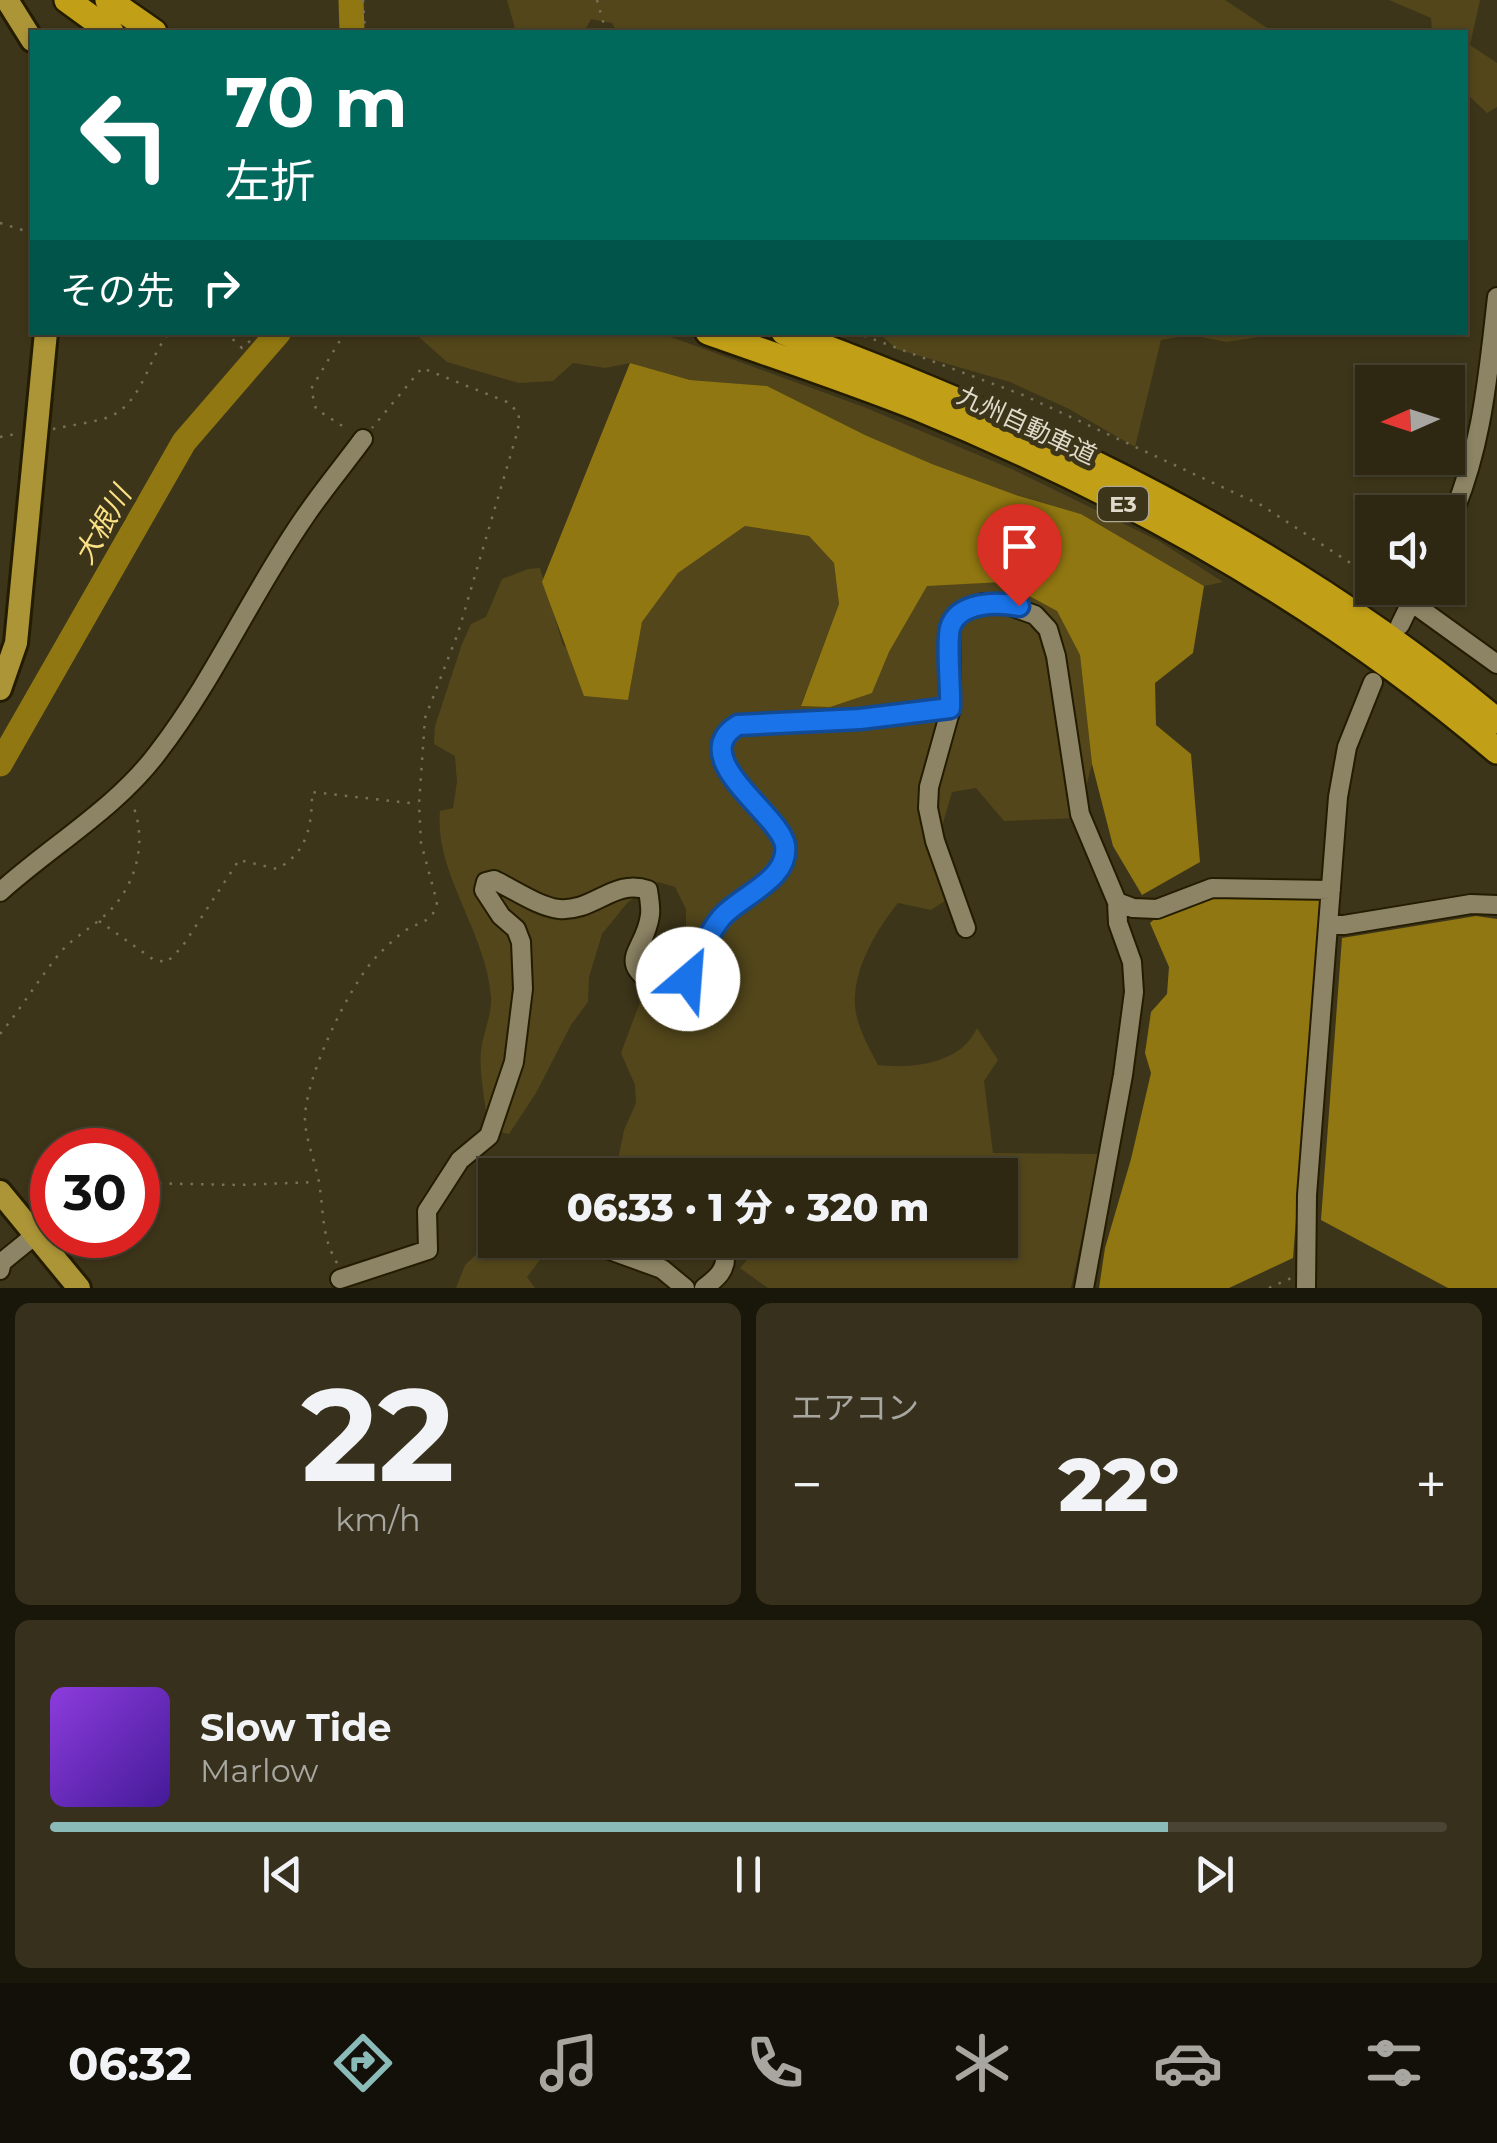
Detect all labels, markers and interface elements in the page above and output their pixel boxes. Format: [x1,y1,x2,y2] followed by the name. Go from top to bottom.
[225,59,408,145] text: 70 m
[60,70,190,200] icon: left
[225,153,315,208] text: 左折
[194,260,249,315] icon: right
[60,267,174,314] text: その先
[1355,365,1465,475] north arrow
[1355,365,1465,605] map controls
[953,380,1101,470] street label: 九州自動車道
[66,478,139,570] water label: 大根川
[1098,487,1148,521] road number: E3
[1355,495,1465,605] button: sound
[977,504,1062,607] pin
[992,519,1047,574] icon: arrive
[636,927,740,1031] position arrow
[30,1128,160,1258] speed limit sign: 30
[567,1184,929,1231] text: 06:33 · 1 分 · 320 m
[301,1355,455,1514] text: 22
[791,1388,919,1427] text: エアコン
[1058,1438,1180,1530] text: 22°
[791,1451,823,1518] text: −
[1415,1451,1447,1518] text: +
[335,1500,421,1539] text: km/h
[200,1704,392,1751] text: Slow Tide
[200,1751,318,1790] text: Marlow
[255,1847,310,1902] icon: previous
[721,1847,776,1902] icon: pause
[1187,1847,1242,1902] icon: next
[328,2028,398,2098] icon: directions
[534,2028,604,2098] icon: music
[740,2028,810,2098] icon: phone
[947,2028,1017,2098] icon: climate
[1153,2028,1223,2098] icon: car
[1359,2028,1429,2098] icon: filters
[68,2036,192,2091] text: 06:32

